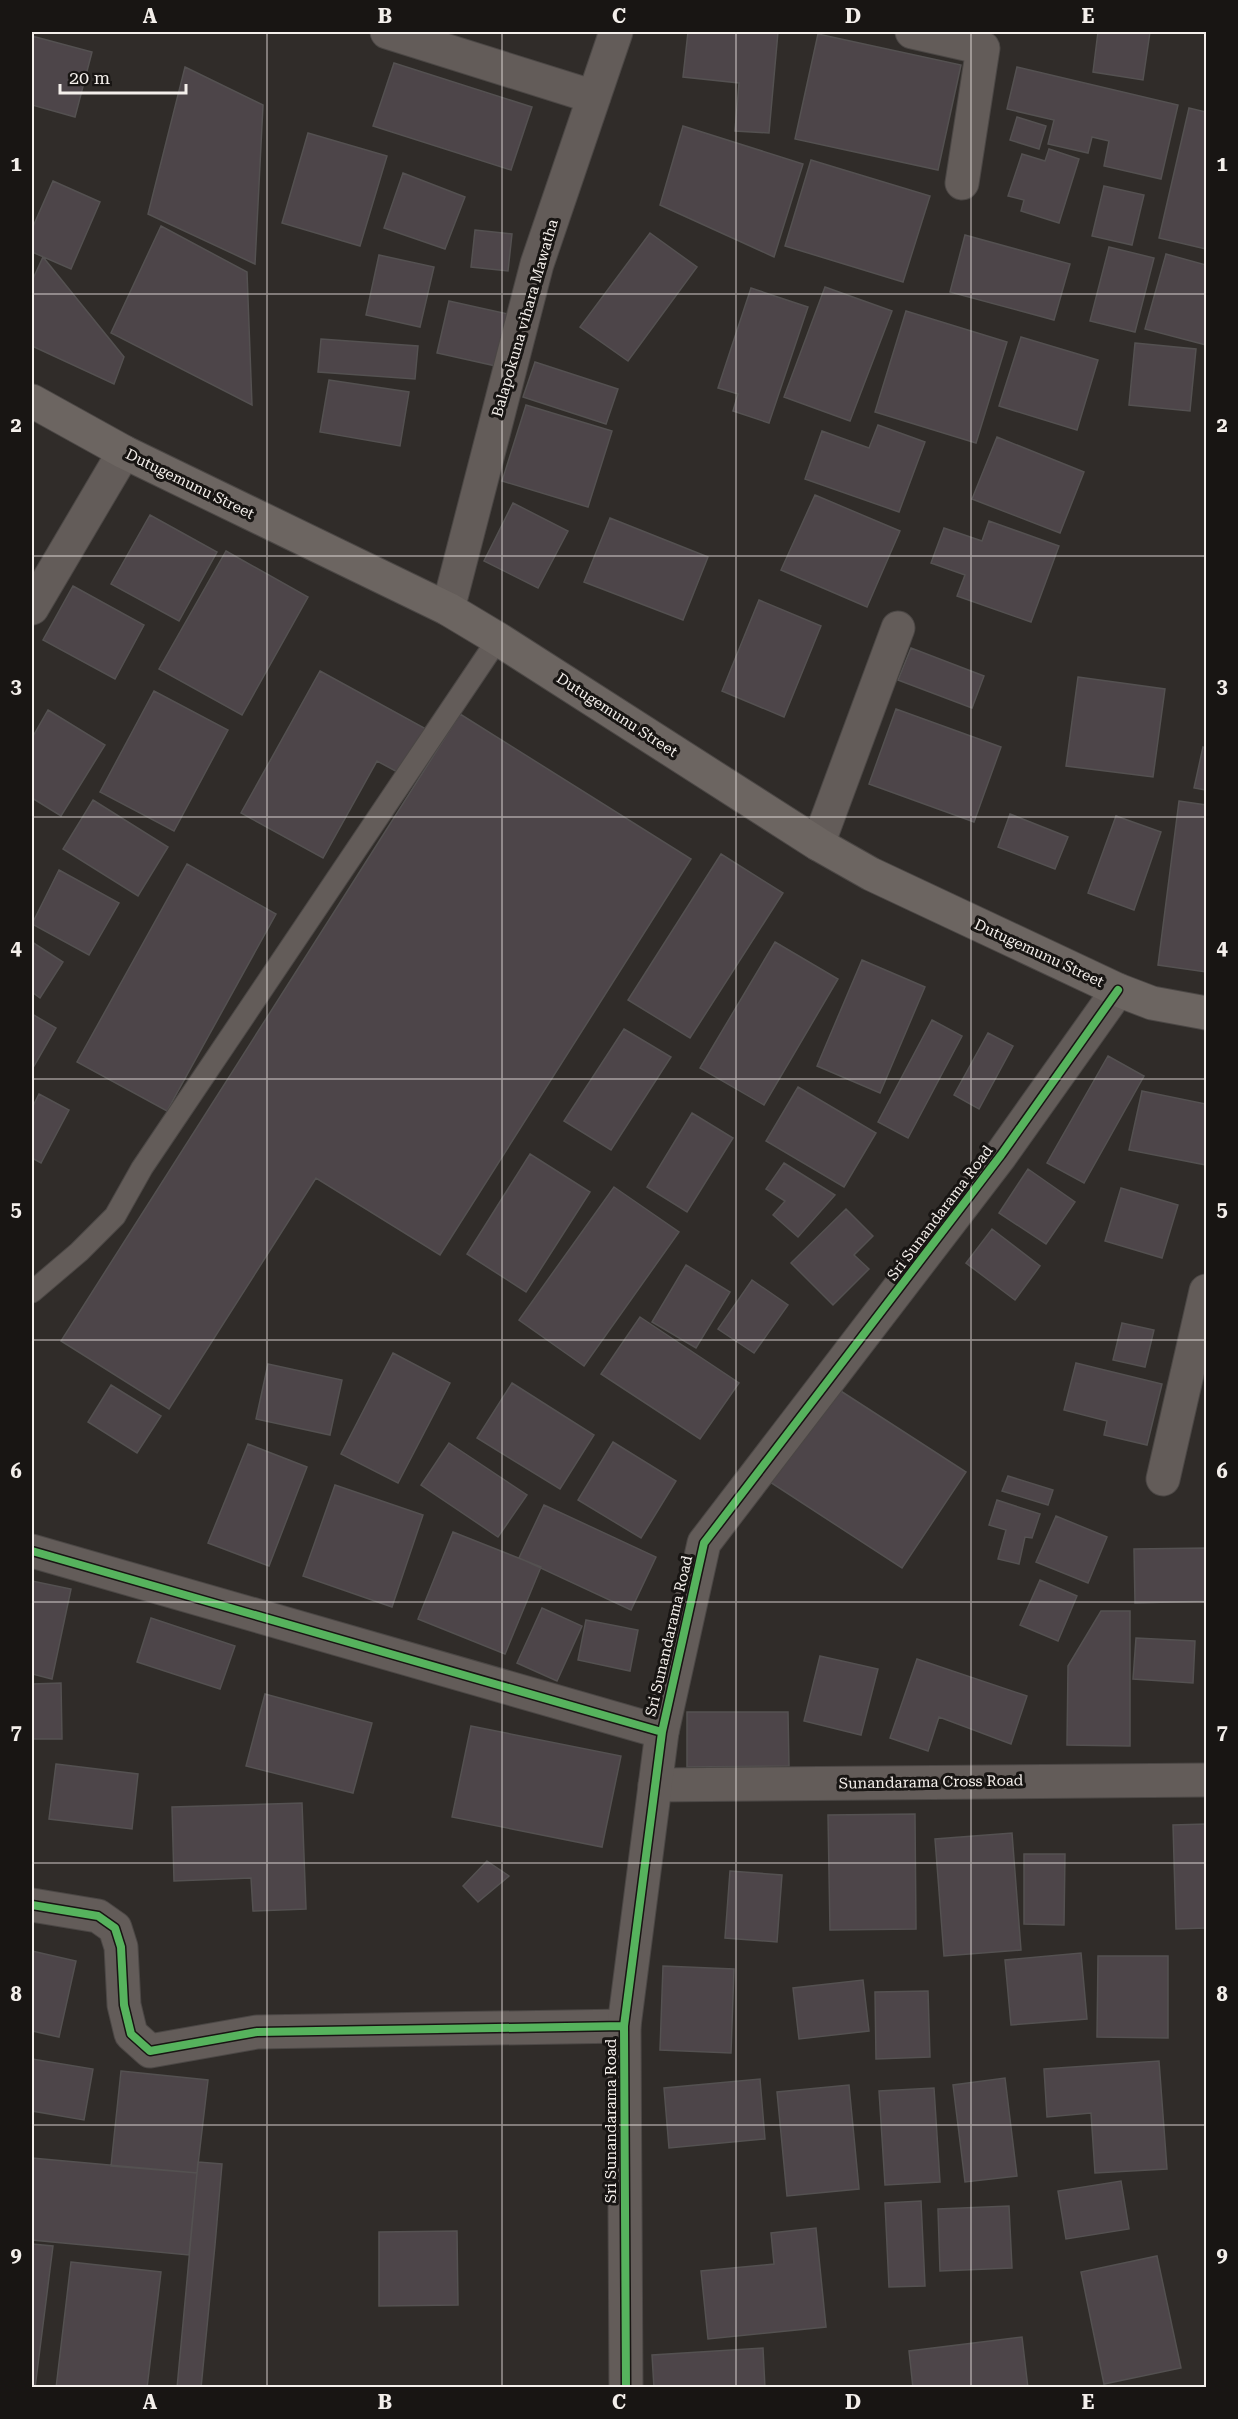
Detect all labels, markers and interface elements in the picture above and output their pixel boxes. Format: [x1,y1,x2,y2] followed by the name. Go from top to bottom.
[143,4,158,28] text: A
[378,4,392,28] text: B
[612,4,626,28] text: C
[845,4,861,28] text: D
[1082,4,1095,28] text: E
[60,57,186,95] scale bar
[69,67,110,88] text: 20 m
[10,152,22,176] text: 1
[1216,152,1228,176] text: 1
[488,217,562,419] street label: Balapokuna vihara Mawatha
[10,413,22,437] text: 2
[1216,413,1228,437] text: 2
[123,445,258,523] street label: Dutugemunu Street
[553,669,681,761] street label: Dutugemunu Street
[10,674,22,698] text: 3
[1216,674,1228,698] text: 3
[971,915,1107,991] street label: Dutugemunu Street
[10,936,22,960] text: 4
[1216,936,1228,960] text: 4
[883,1142,997,1284] street label: Sri Sunandarama Road
[10,1197,22,1221] text: 5
[1216,1197,1228,1221] text: 5
[10,1459,22,1483] text: 6
[1216,1459,1228,1483] text: 6
[642,1553,696,1718] street label: Sri Sunandarama Road
[10,1720,22,1744] text: 7
[1216,1720,1228,1744] text: 7
[839,1771,1024,1793] street label: Sunandarama Cross Road
[10,1982,22,2006] text: 8
[1216,1982,1228,2006] text: 8
[602,2038,620,2203] street label: Sri Sunandarama Road
[10,2243,22,2267] text: 9
[1216,2243,1228,2267] text: 9
[143,2390,158,2414] text: A
[378,2390,392,2414] text: B
[612,2390,626,2414] text: C
[845,2390,861,2414] text: D
[1082,2390,1095,2414] text: E

